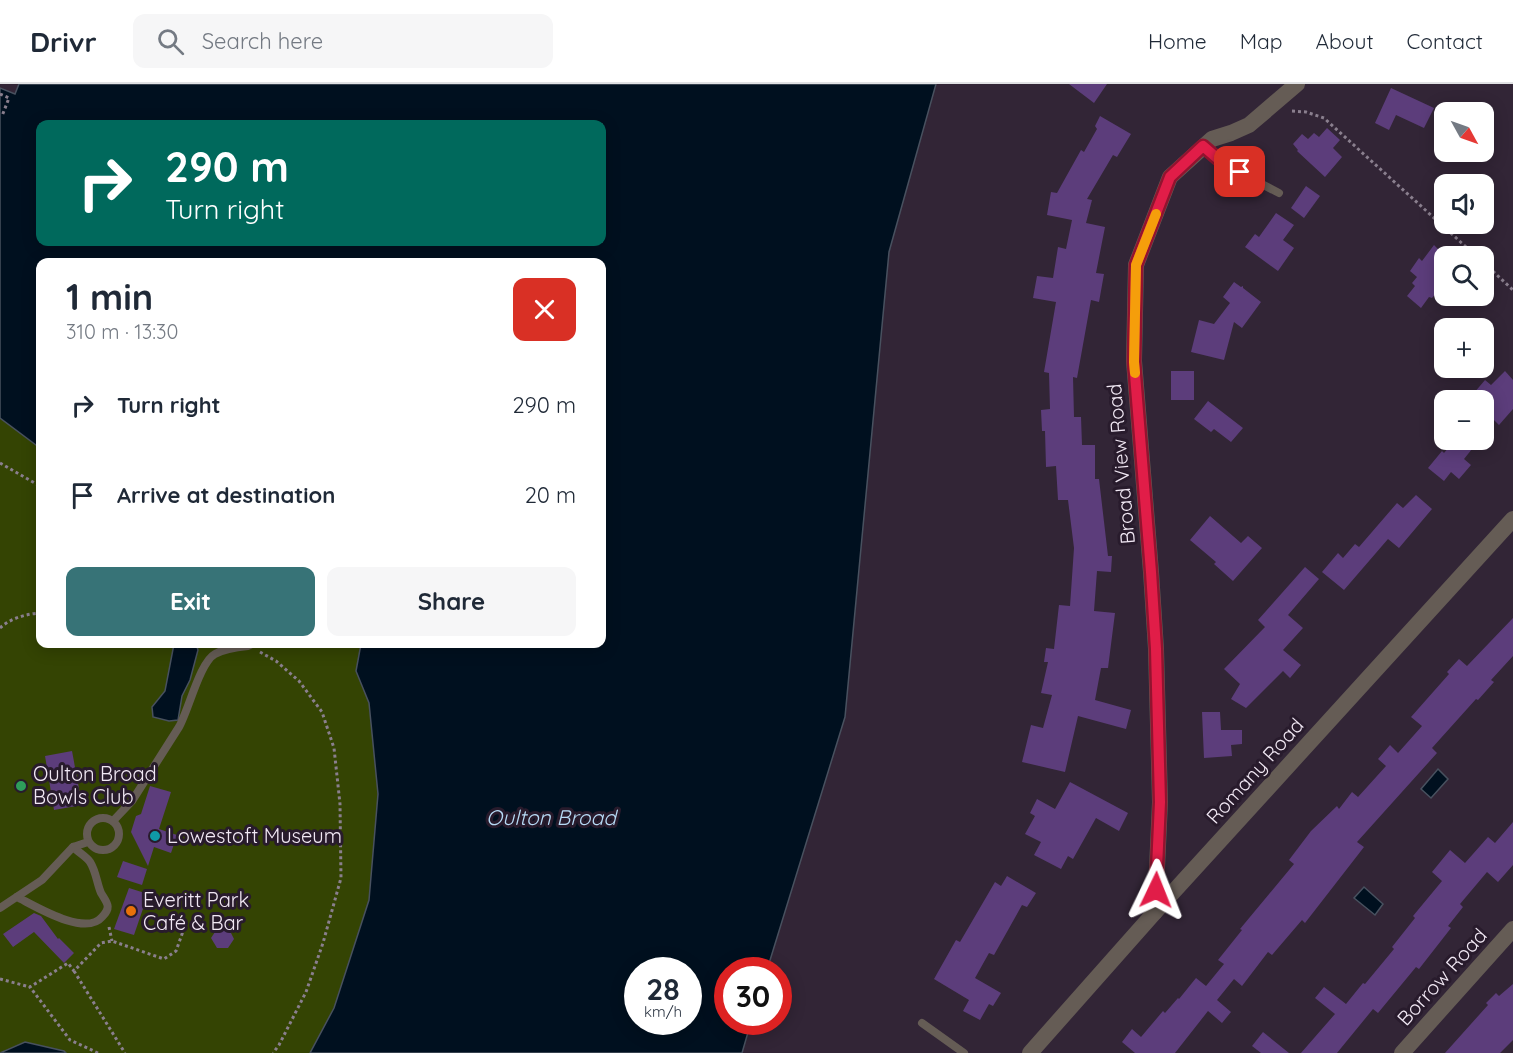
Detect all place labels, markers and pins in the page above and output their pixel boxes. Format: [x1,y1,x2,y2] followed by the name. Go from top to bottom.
[1214,146,1265,197] pin
[33,761,157,809] place label: Oulton Broad Bowls Club
[14,779,28,793] marker: Oulton Broad Bowls Club
[167,823,342,848] place label: Lowestoft Museum
[148,829,162,843] marker: Lowestoft Museum
[143,887,249,935] place label: Everitt Park Café & Bar
[124,904,138,918] marker: Everitt Park Café & Bar

